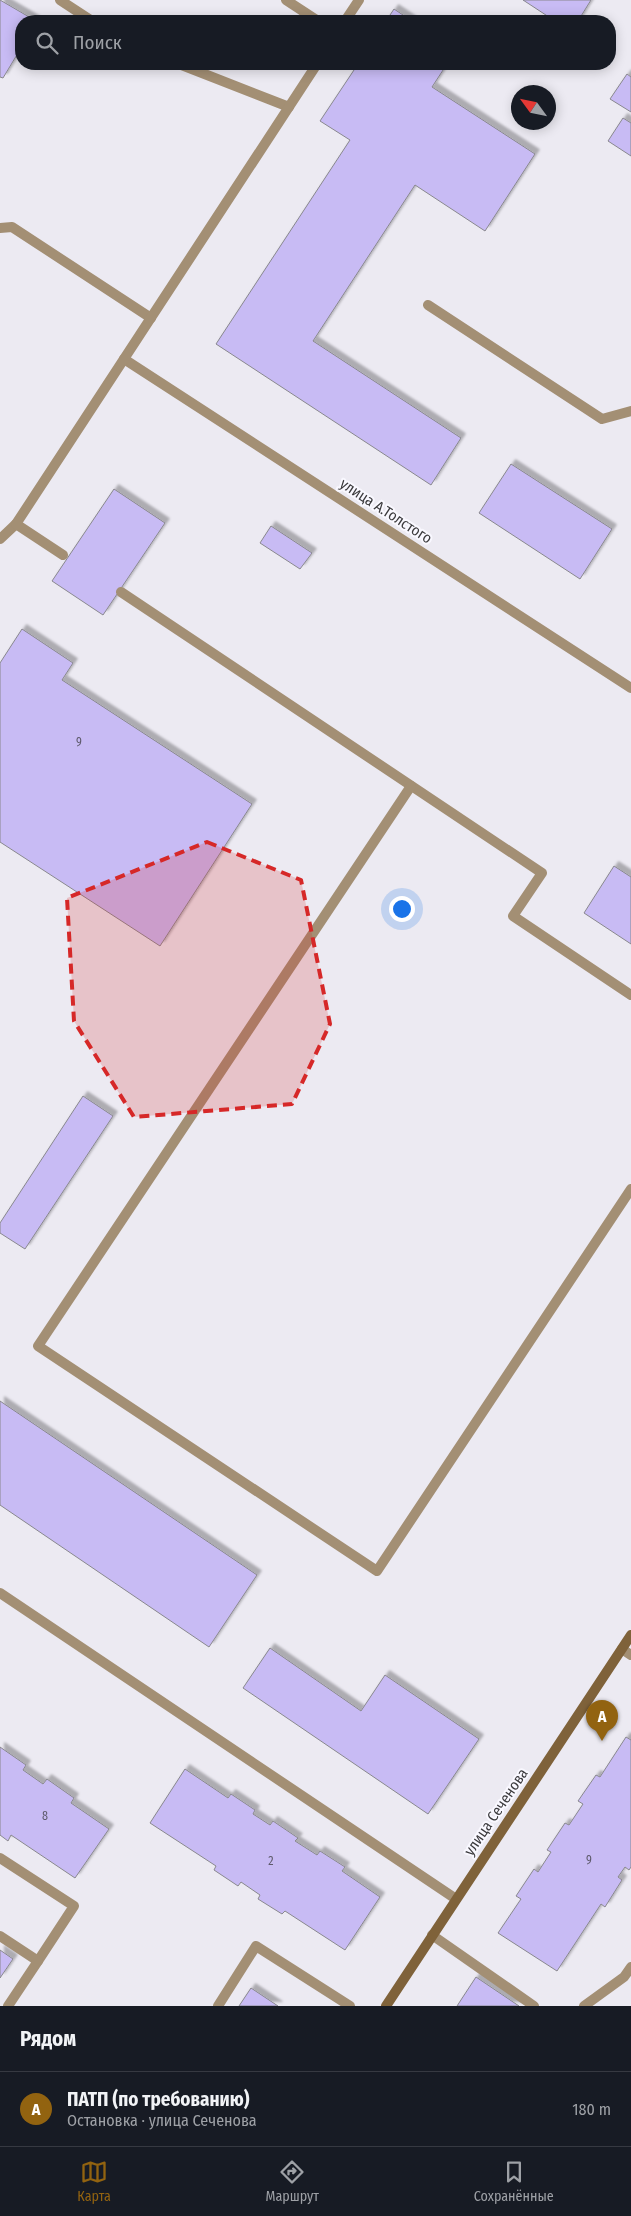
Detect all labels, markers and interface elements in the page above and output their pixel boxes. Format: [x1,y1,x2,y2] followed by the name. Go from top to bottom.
[15,15,616,70] search box
[33,29,61,57] icon: search
[73,31,122,54] text: Поиск
[511,85,556,130] north arrow
[337,475,436,548] street label: улица А.Толстого
[76,735,82,749] house number: 9
[389,896,415,922] your location
[586,1700,618,1741] pin: A
[460,1765,532,1859] street label: улица Сеченова
[42,1809,48,1823] house number: 8
[586,1853,592,1867] house number: 9
[268,1854,274,1868] house number: 2
[20,2026,76,2052] text: Рядом
[67,2088,249,2111] text: ПАТП (по требованию)
[32,2100,40,2119] text: A
[572,2100,611,2119] text: 180 m
[67,2111,257,2130] text: Остановка · улица Сеченова
[77,2158,111,2205] tab: Карта
[265,2158,319,2205] tab: Маршрут
[474,2158,554,2205] tab: Сохранённые

